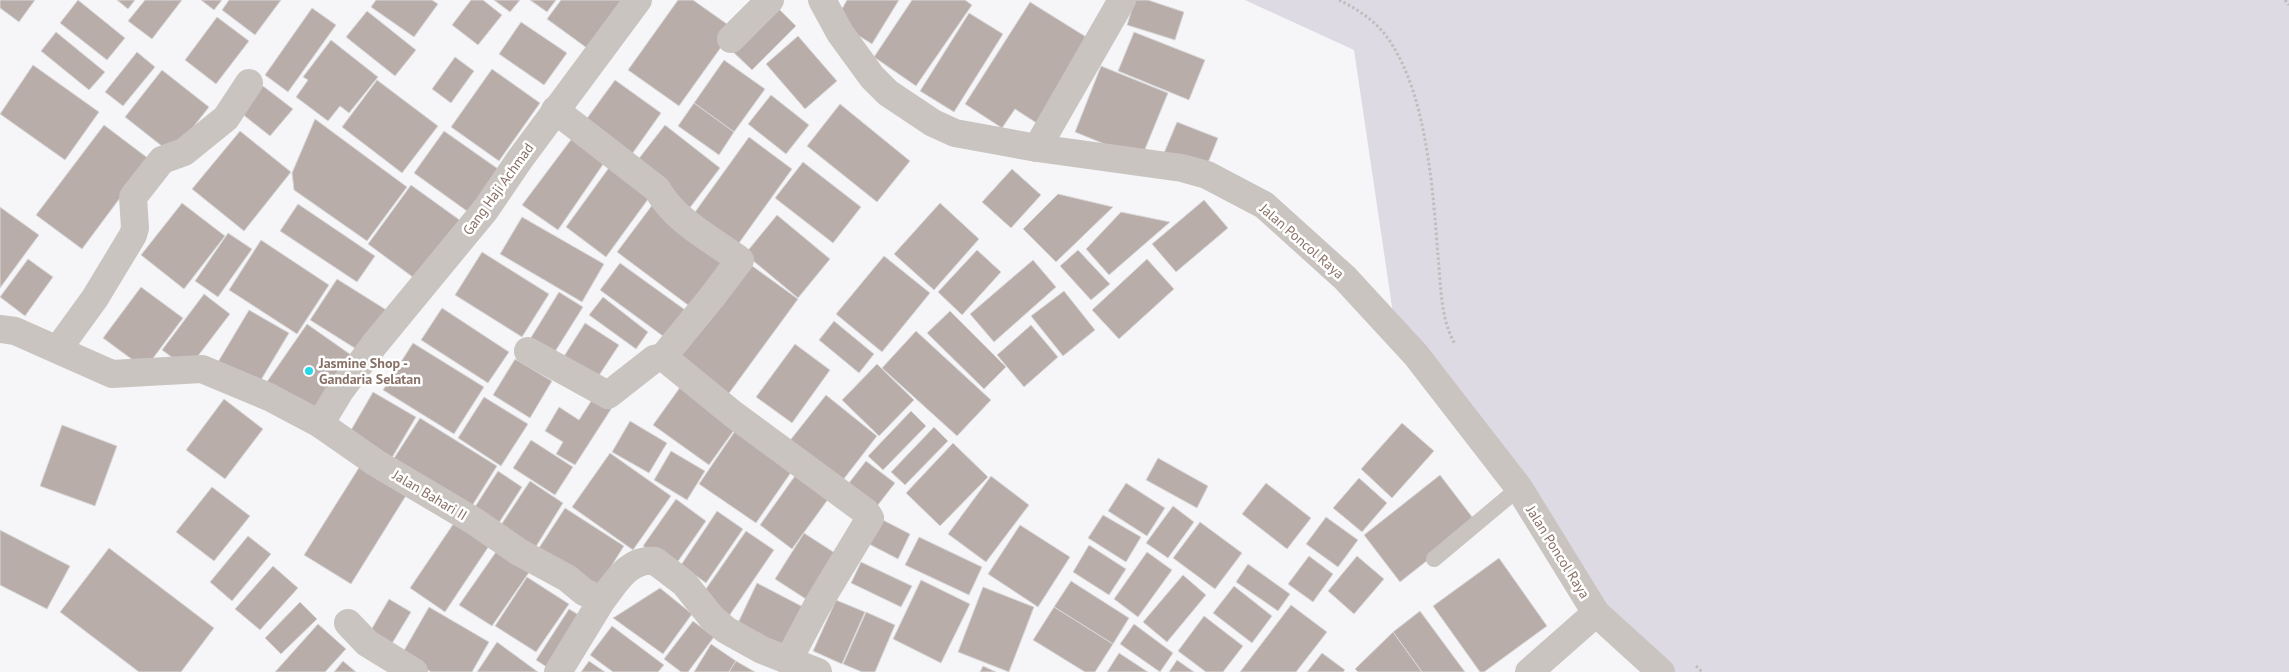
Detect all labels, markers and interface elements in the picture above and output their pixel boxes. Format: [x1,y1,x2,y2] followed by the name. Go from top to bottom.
[459,139,537,239] street label: Gang Haji Achmad
[1255,199,1348,283] street label: Jalan Poncol Raya
[318,354,421,388] place label: Jasmine Shop - Gandaria Selatan
[303,365,315,377] marker: Jasmine Shop - Gandaria Selatan
[389,465,470,524] street label: Jalan Bahari II
[1522,501,1594,602] street label: Jalan Poncol Raya

